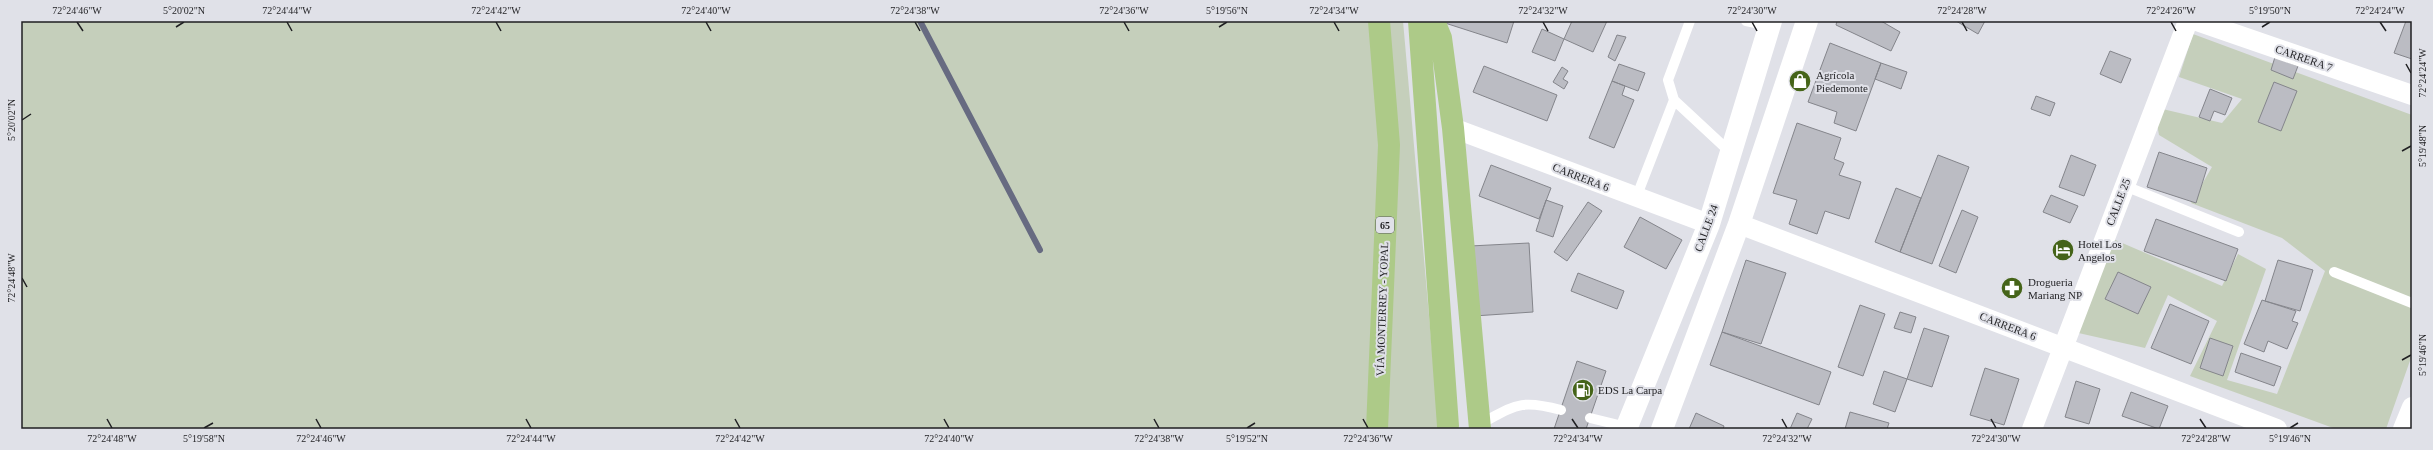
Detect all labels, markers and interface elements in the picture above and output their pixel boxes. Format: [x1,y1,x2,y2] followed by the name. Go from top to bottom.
[52,5,102,16] text: 72°24'46"W
[163,5,205,16] text: 5°20'02"N
[262,5,312,16] text: 72°24'44"W
[471,5,521,16] text: 72°24'42"W
[681,5,731,16] text: 72°24'40"W
[890,5,940,16] text: 72°24'38"W
[1099,5,1149,16] text: 72°24'36"W
[1206,5,1248,16] text: 5°19'56"N
[1309,5,1359,16] text: 72°24'34"W
[1518,5,1568,16] text: 72°24'32"W
[1727,5,1777,16] text: 72°24'30"W
[1937,5,1987,16] text: 72°24'28"W
[2146,5,2196,16] text: 72°24'26"W
[2249,5,2291,16] text: 5°19'50"N
[2355,5,2405,16] text: 72°24'24"W
[2274,43,2335,74] street label: CARRERA 7
[2417,48,2428,98] text: 72°24'24"W
[1787,68,1813,94] shop icon: Agrícola Piedemonte
[1816,69,1868,94] place label: Agrícola Piedemonte
[6,99,17,141] text: 5°20'02"N
[2417,125,2428,167] text: 5°19'48"N
[1551,161,1611,193] street label: CARRERA 6
[2104,176,2133,227] street label: CALLE 25
[1692,202,1720,253] street label: CALLE 24
[1376,217,1394,233] road number: 65
[2050,237,2076,263] hotel icon: Hotel Los Angelos
[2078,238,2122,263] place label: Hotel Los Angelos
[1374,241,1390,376] street label: VÍA MONTERREY - YOPAL
[6,253,17,303] text: 72°24'48"W
[1999,275,2025,301] pharmacy icon: Drogueria Mariang NP
[2028,276,2082,301] place label: Drogueria Mariang NP
[1978,310,2038,342] street label: CARRERA 6
[2417,334,2428,376] text: 5°19'46"N
[1570,377,1596,403] fuel station icon: EDS La Carpa
[1598,384,1662,396] place label: EDS La Carpa
[87,433,137,444] text: 72°24'48"W
[183,433,225,444] text: 5°19'58"N
[296,433,346,444] text: 72°24'46"W
[506,433,556,444] text: 72°24'44"W
[715,433,765,444] text: 72°24'42"W
[924,433,974,444] text: 72°24'40"W
[1134,433,1184,444] text: 72°24'38"W
[1226,433,1268,444] text: 5°19'52"N
[1343,433,1393,444] text: 72°24'36"W
[1553,433,1603,444] text: 72°24'34"W
[1762,433,1812,444] text: 72°24'32"W
[1971,433,2021,444] text: 72°24'30"W
[2181,433,2231,444] text: 72°24'28"W
[2269,433,2311,444] text: 5°19'46"N

